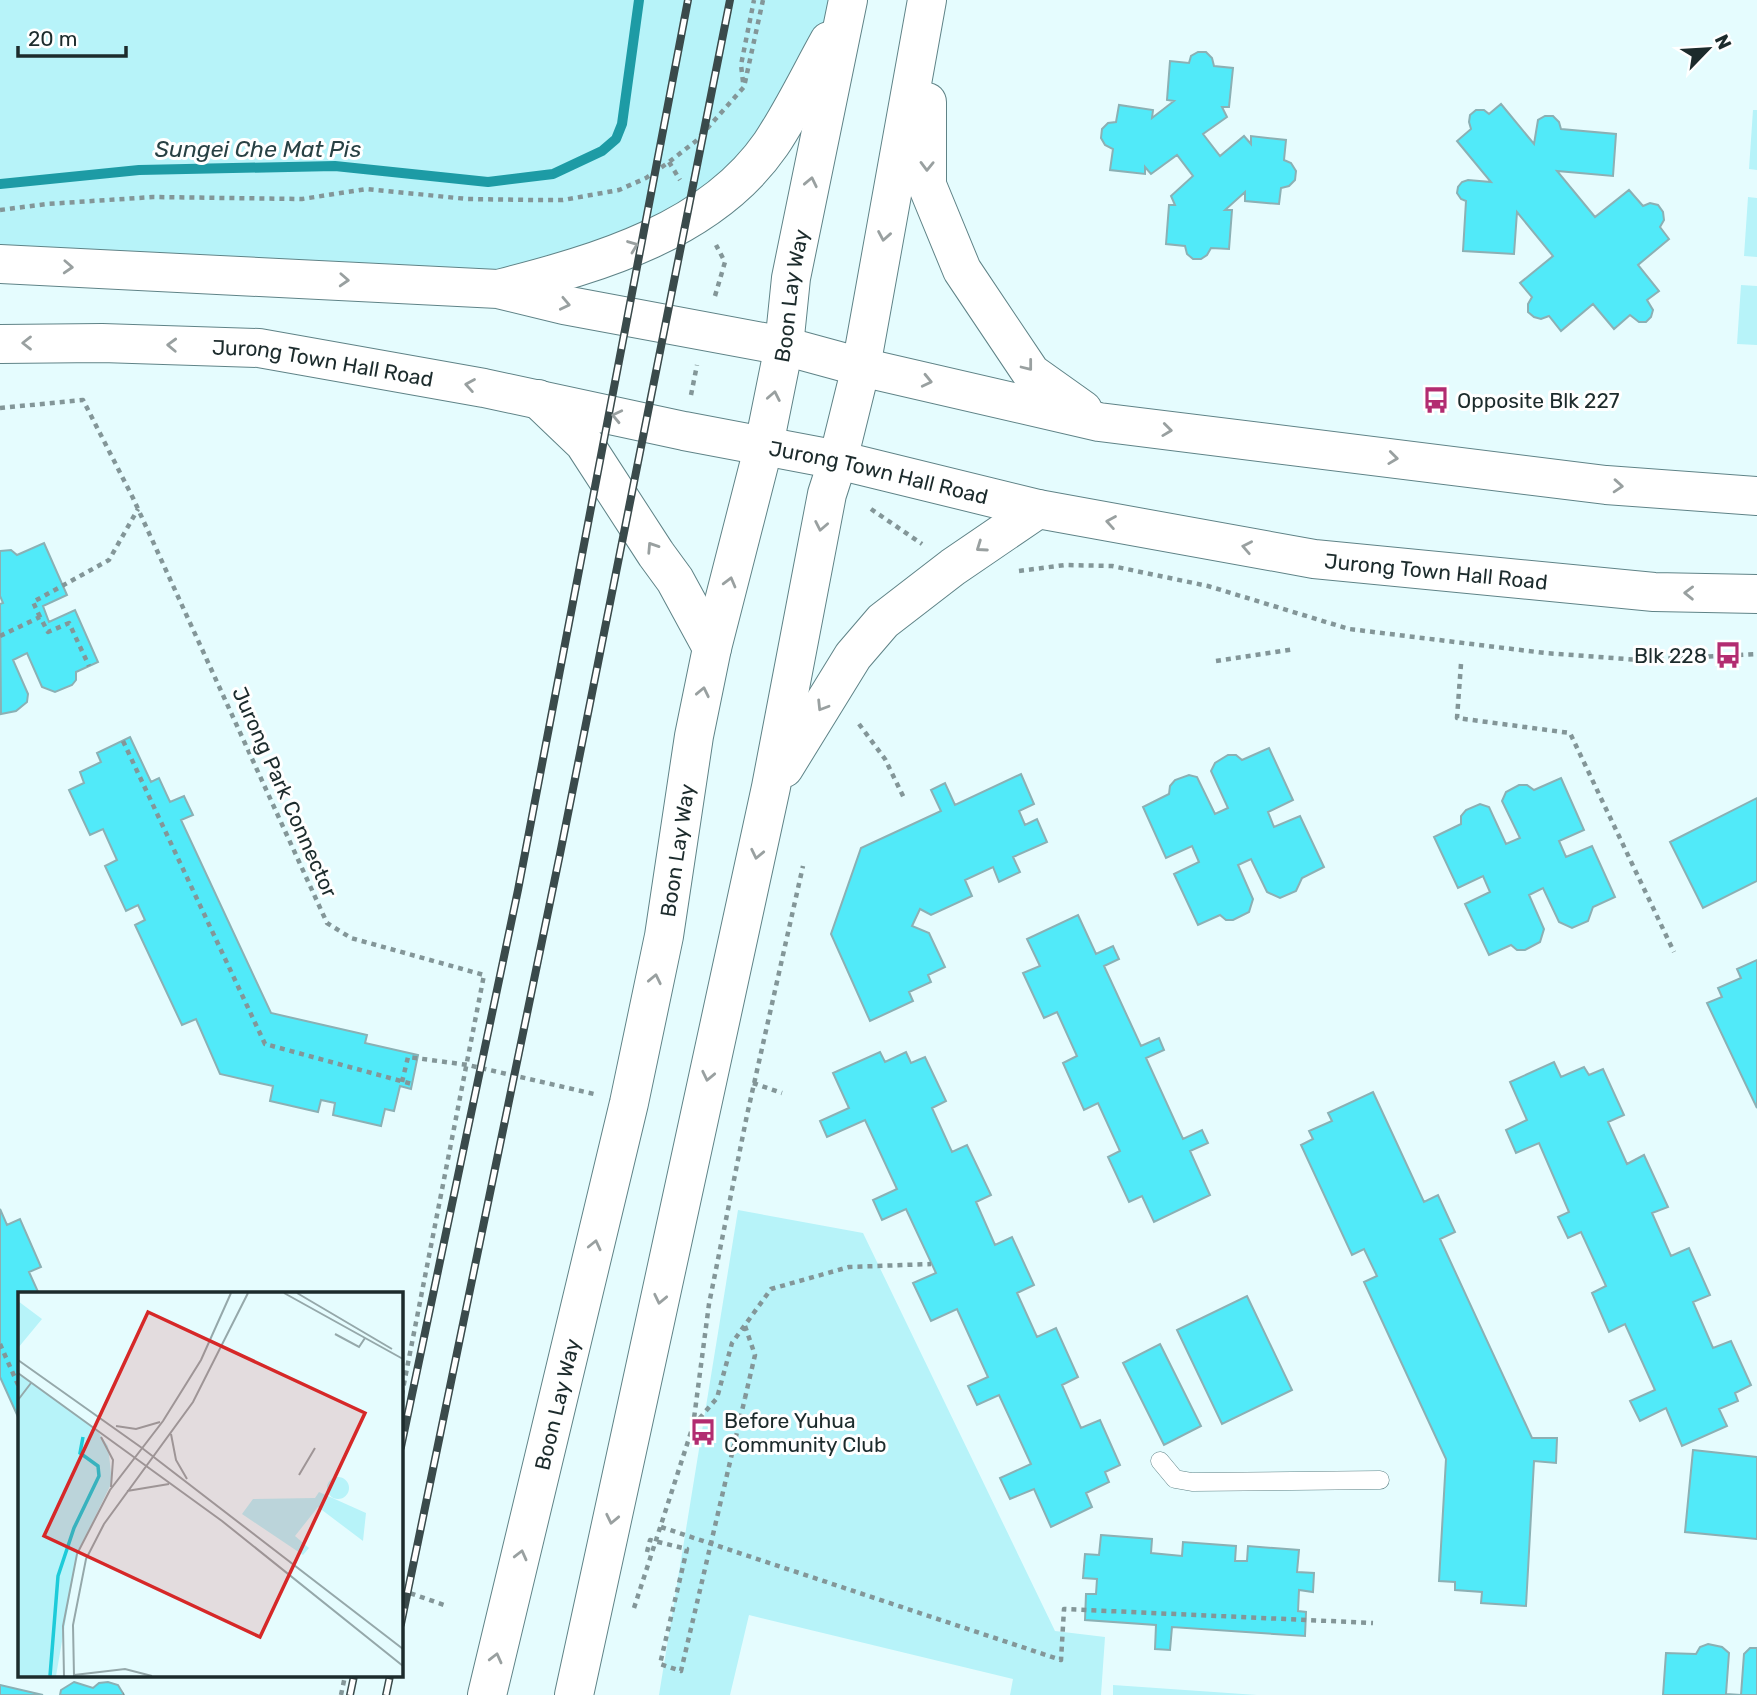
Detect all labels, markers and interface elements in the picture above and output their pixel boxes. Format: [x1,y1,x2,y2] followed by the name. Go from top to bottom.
[18,14,126,58] scale bar
[1673,14,1743,84] north arrow
[28,26,77,51] text: 20 m
[1710,31,1736,53] text: N
[155,135,361,163] water label: Sungei Che Mat Pis
[919,161,935,172] one-way arrow
[802,176,817,188] one-way arrow
[769,226,813,364] street label: Boon Lay Way
[877,230,892,242] one-way arrow
[627,240,639,254] one-way arrow
[63,259,74,274] one-way arrow
[338,272,349,287] one-way arrow
[559,296,571,311] one-way arrow
[212,334,435,391] street label: Jurong Town Hall Road
[21,336,32,351] one-way arrow
[166,338,177,353] one-way arrow
[1019,359,1032,371] one-way arrow
[921,373,933,387] one-way arrow
[464,379,476,394] one-way arrow
[1421,385,1451,415] bus stop icon: Opposite Blk 227
[1457,388,1620,413] place label: Opposite Blk 227
[765,390,780,402] one-way arrow
[611,410,623,424] one-way arrow
[1161,423,1173,438] one-way arrow
[767,435,991,509] street label: Jurong Town Hall Road
[1387,451,1398,466] one-way arrow
[1613,478,1624,493] one-way arrow
[1105,515,1117,530] one-way arrow
[814,520,829,532] one-way arrow
[976,539,989,551] one-way arrow
[1241,540,1253,555] one-way arrow
[647,542,660,555] one-way arrow
[1323,548,1549,594] street label: Jurong Town Hall Road
[722,576,736,588] one-way arrow
[1683,585,1694,600] one-way arrow
[1713,640,1743,670] bus stop icon: Blk 228
[1634,643,1707,668] place label: Blk 228
[227,683,343,901] street label: Jurong Park Connector
[695,686,710,698] one-way arrow
[818,698,831,711] one-way arrow
[655,782,699,919] street label: Boon Lay Way
[750,848,765,860] one-way arrow
[646,973,661,985] one-way arrow
[702,1070,717,1082] one-way arrow
[587,1239,601,1251] one-way arrow
[18,1292,402,1678] inset map
[654,1293,669,1305] one-way arrow
[529,1336,585,1473] street label: Boon Lay Way
[724,1408,886,1457] place label: Before Yuhua Community Club
[688,1417,718,1447] bus stop icon: Before Yuhua Community Club
[606,1513,621,1525] one-way arrow
[513,1549,527,1561] one-way arrow
[488,1652,502,1664] one-way arrow

